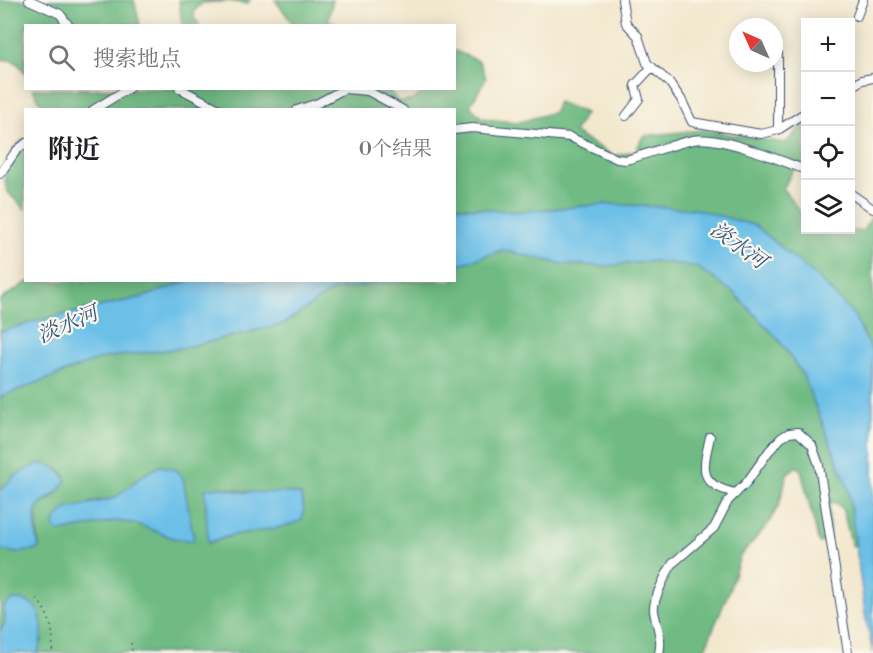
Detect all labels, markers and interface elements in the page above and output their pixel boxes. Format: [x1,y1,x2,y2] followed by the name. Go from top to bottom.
[729,18,783,72] north arrow
[801,18,855,234] map controls
[801,18,855,72] button: +
[24,24,456,90] search box
[45,41,78,74] icon: search
[93,46,181,73] text: 搜索地点
[801,72,855,126] button: −
[801,126,855,180] button: locate
[48,134,100,166] text: 附近
[359,137,432,162] text: 0个结果
[801,180,855,234] button: layers
[705,217,774,277] water label: 淡水河
[34,299,106,349] water label: 淡水河

